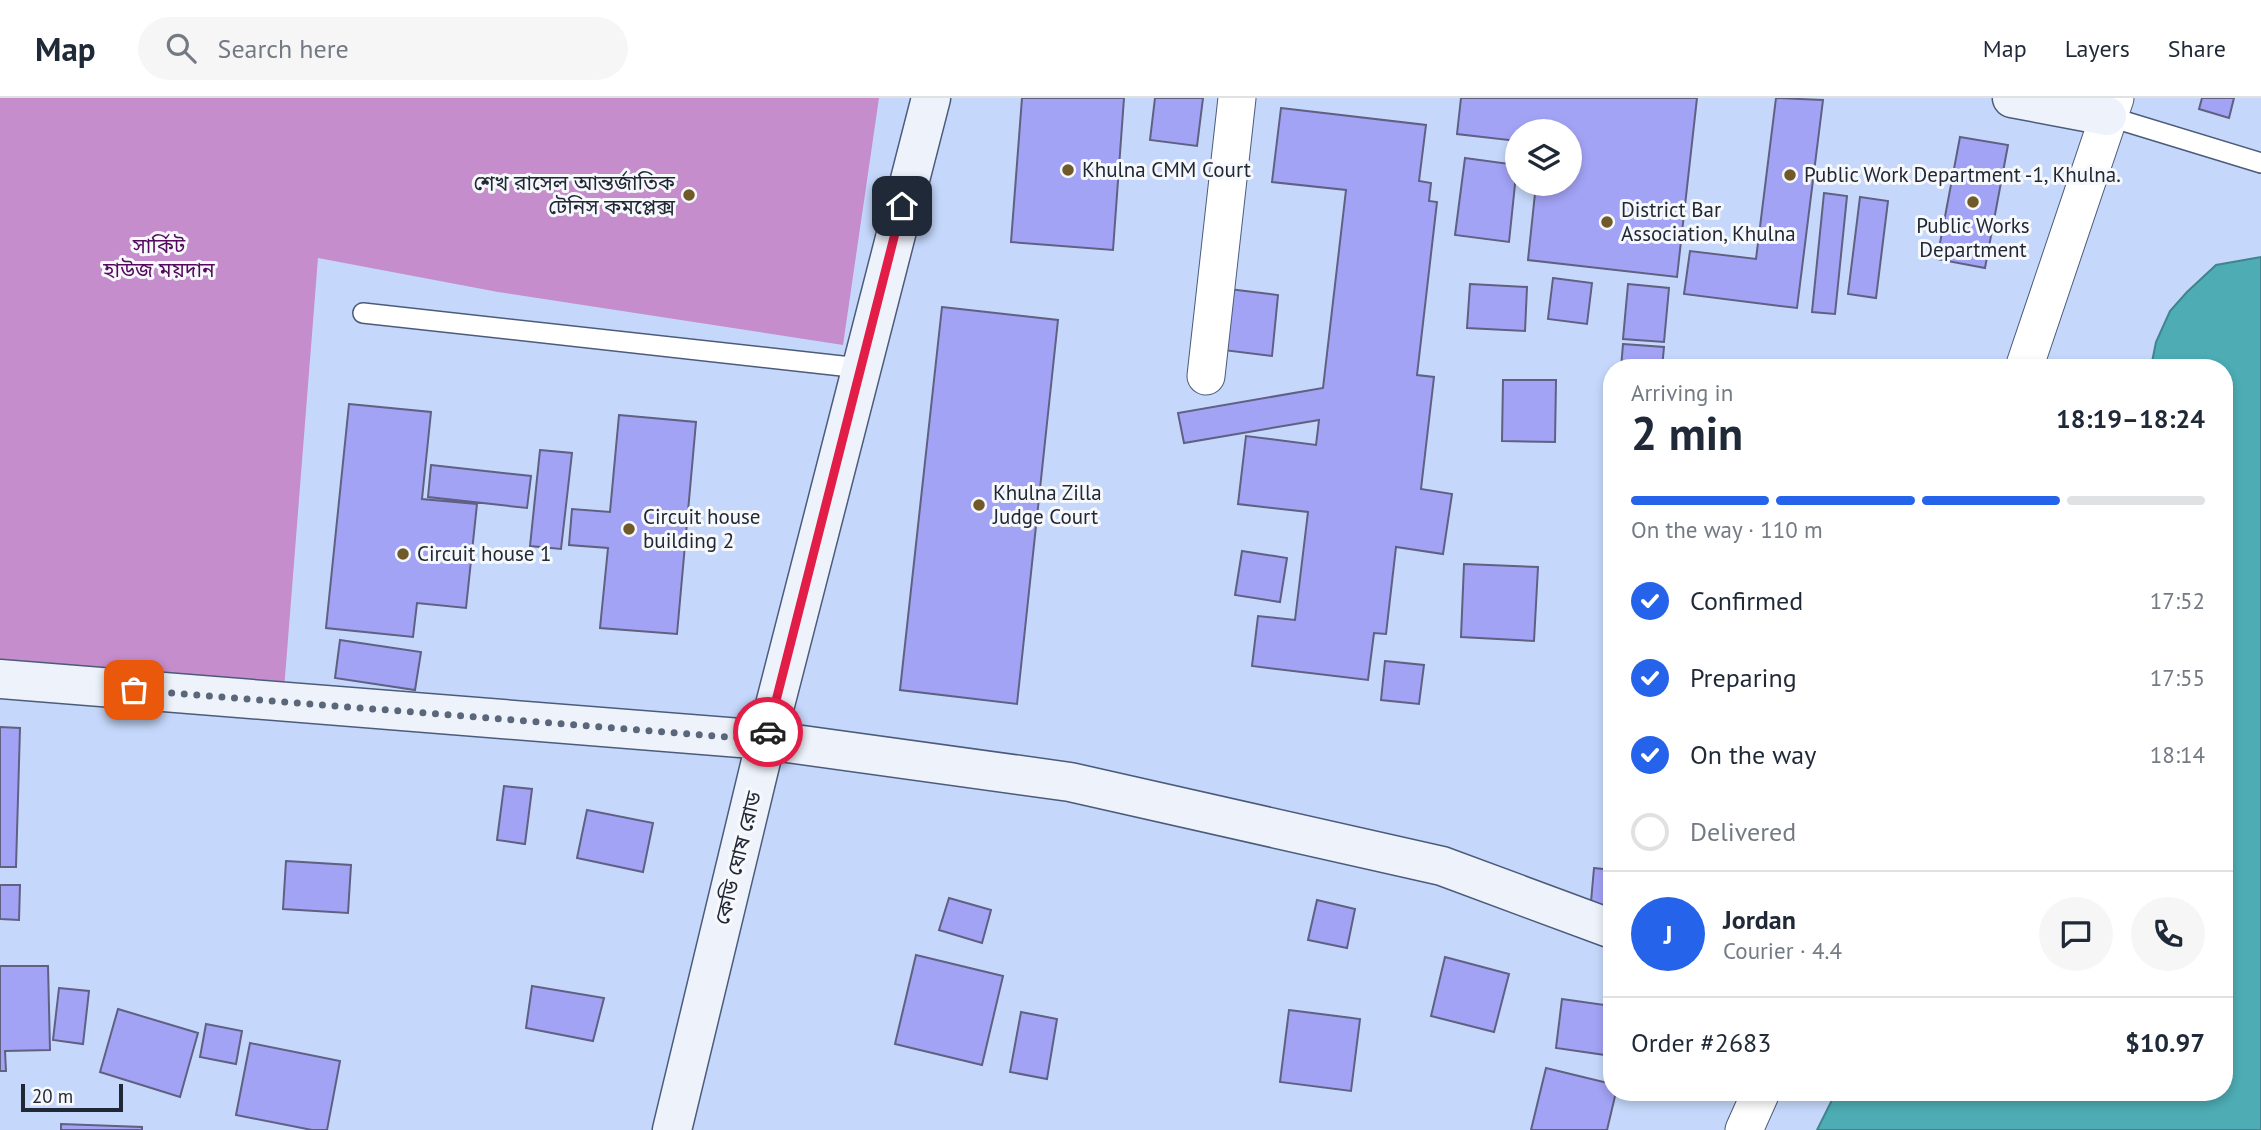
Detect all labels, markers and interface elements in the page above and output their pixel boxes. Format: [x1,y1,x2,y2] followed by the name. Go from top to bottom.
[138,17,628,80] search box
[35,27,96,70] text: Map
[162,29,200,67] icon: search
[218,32,349,65] text: Search here
[1983,33,2027,64] text: Map
[2065,33,2130,64] text: Layers
[2168,33,2226,64] text: Share
[1505,119,1582,196] map controls
[1505,119,1582,196] button: layers
[1082,156,1251,183] place label: Khulna CMM Court
[1804,161,2121,188] place label: Public Work Department -1, Khulna.
[1060,162,1076,178] marker: Khulna CMM Court
[1782,167,1798,183] marker: Public Work Department -1, Khulna.
[473,169,676,220] place label: শেখ রাসেল আন্তর্জাতিক টেনিস কমপ্লেক্স
[872,176,932,236] pin
[681,187,697,203] marker: শেখ রাসেল আন্তর্জাতিক টেনিস কমপ্লেক্স
[883,187,921,225] icon: home
[1965,194,1981,210] marker: Public Works Department
[1621,196,1796,247] place label: District Bar Association, Khulna
[1916,212,2030,263] place label: Public Works Department
[1599,214,1615,230] marker: District Bar Association, Khulna
[102,232,215,283] park label: সার্কিট হাউজ ময়দান
[1631,378,1733,407] text: Arriving in
[2056,402,2205,435] text: 18:19–18:24
[1631,403,1743,463] text: 2 min
[992,479,1102,530] place label: Khulna Zilla Judge Court
[971,497,987,513] marker: Khulna Zilla Judge Court
[643,503,760,554] place label: Circuit house building 2
[1631,515,1823,544] text: On the way · 110 m
[621,521,637,537] marker: Circuit house building 2
[417,540,552,567] place label: Circuit house 1
[395,546,411,562] marker: Circuit house 1
[1631,582,1669,620] icon: check
[1690,584,1803,617] text: Confirmed
[2150,586,2205,615] text: 17:52
[1631,659,1669,697] icon: check
[104,660,164,720] pin
[1690,661,1797,694] text: Preparing
[2150,663,2205,692] text: 17:55
[115,671,153,709] icon: bag
[733,697,803,767] courier
[749,713,787,751] icon: car
[1631,736,1669,774] icon: check
[1690,738,1816,771] text: On the way
[2150,740,2205,769] text: 18:14
[708,787,767,927] street label: কেডি ঘোষ রোড
[1690,815,1796,848] text: Delivered
[2039,897,2113,971] button: chat
[2131,897,2205,971] button: phone
[1723,903,1796,936] text: Jordan
[1664,918,1672,951] text: J
[1723,936,1842,965] text: Courier · 4.4
[1631,1026,1771,1059] text: Order #2683
[2125,1026,2205,1059] text: $10.97
[21,1081,122,1113] scale bar
[32,1084,73,1108] text: 20 m

